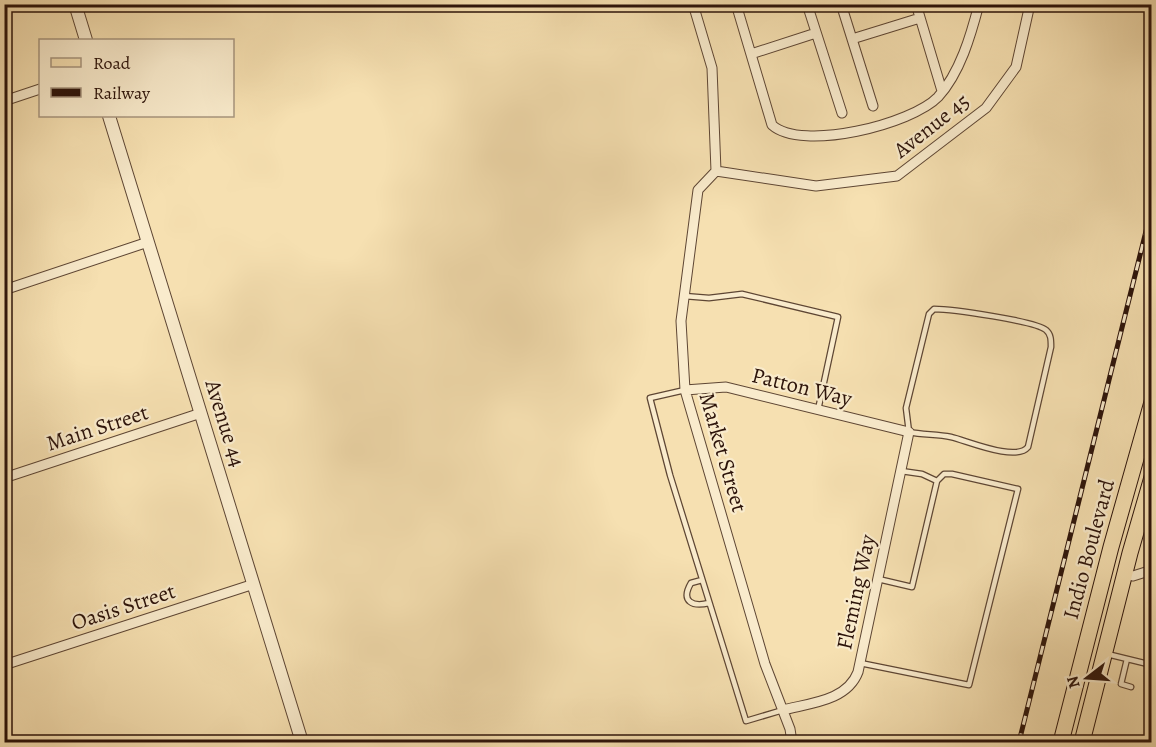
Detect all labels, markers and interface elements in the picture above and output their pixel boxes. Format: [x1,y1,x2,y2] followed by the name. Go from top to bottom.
[39,39,234,117] legend
[93,51,131,75] text: Road
[93,81,151,105] text: Railway
[886,86,976,166] street label: Avenue 45
[749,360,855,414] street label: Patton Way
[197,375,253,471] street label: Avenue 44
[692,389,754,516] street label: Market Street
[43,397,152,459] street label: Main Street
[1056,476,1122,623] street label: Indio Boulevard
[829,532,883,652] street label: Fleming Way
[67,576,179,638] street label: Oasis Street
[1057,648,1117,708] north arrow
[1061,673,1086,691] text: N

